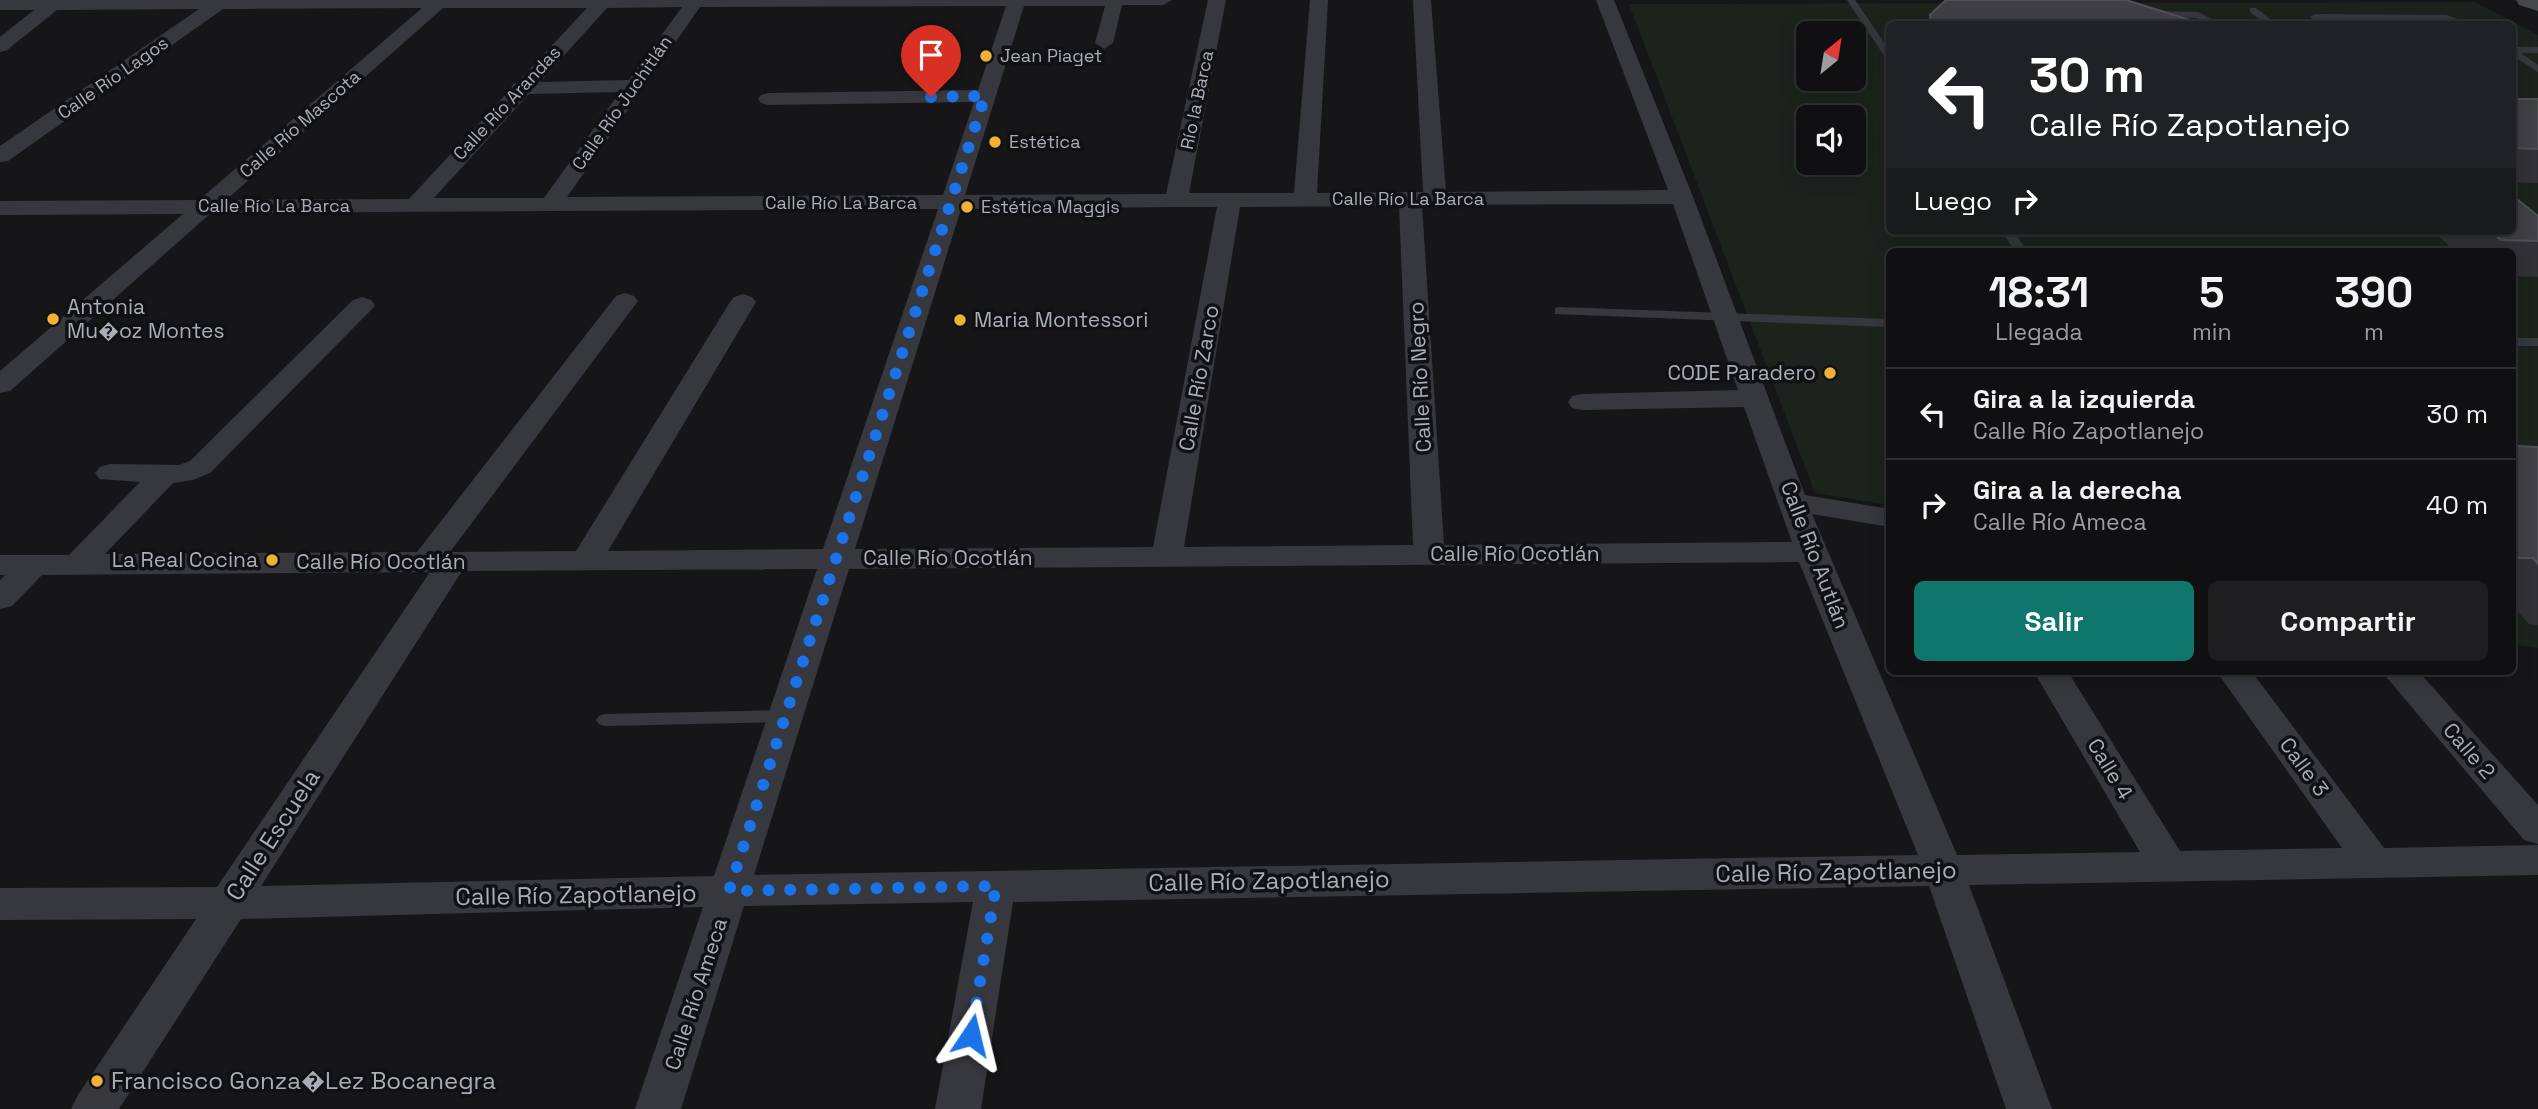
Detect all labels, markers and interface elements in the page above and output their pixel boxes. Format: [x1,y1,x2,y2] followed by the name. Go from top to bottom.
[1796,21,1866,91] north arrow
[1796,21,1866,175] map controls
[901,25,961,97] pin
[53,31,172,124] street label: Calle Río Lagos
[567,31,677,174] street label: Calle Río Juchitlán
[912,36,950,74] icon: arrive
[448,41,565,165] street label: Calle Río Arandas
[1000,44,1102,67] place label: Jean Piaget
[2029,44,2145,106] text: 30 m
[978,48,994,64] marker: Jean Piaget
[1175,48,1218,152] street label: Río la Barca
[1914,49,2005,140] icon: left
[234,65,365,182] street label: Calle Río Mascota
[1796,105,1866,175] button: sound
[2029,105,2351,145] text: Calle Río Zapotlanejo
[1009,130,1080,153] place label: Estética
[987,134,1003,150] marker: Estética
[2006,182,2044,220] icon: right
[1914,184,1992,218] text: Luego
[1332,187,1484,210] street label: Calle Río La Barca
[765,191,917,214] street label: Calle Río La Barca
[198,194,350,217] street label: Calle Río La Barca
[981,195,1120,218] place label: Estética Maggis
[959,199,975,215] marker: Estética Maggis
[1989,266,2089,319] text: 18:31
[2199,266,2224,319] text: 5
[2334,266,2413,319] text: 390
[67,293,224,344] place label: Antonia Mu�oz Montes
[1402,301,1437,453] street label: Calle Río Negro
[1172,303,1225,453] street label: Calle Río Zarco
[974,306,1148,333] place label: Maria Montessori
[45,311,61,327] marker: Antonia Mu�oz Montes
[952,312,968,328] marker: Maria Montessori
[1995,317,2083,347] text: Llegada
[2192,317,2232,347] text: min
[2364,317,2384,347] text: m
[1668,359,1816,386] place label: CODE Paradero
[1822,365,1838,381] marker: CODE Paradero
[1973,382,2195,416] text: Gira a la izquierda
[1914,395,1952,433] icon: left
[2427,397,2488,431] text: 30 m
[1973,416,2204,446] text: Calle Río Zapotlanejo
[1973,473,2182,507] text: Gira a la derecha
[1775,477,1856,632] street label: Calle Río Autlán
[1914,486,1952,524] icon: right
[2426,488,2488,522] text: 40 m
[1973,507,2147,537] text: Calle Río Ameca
[1430,540,1600,567] street label: Calle Río Ocotlán
[863,544,1033,571] street label: Calle Río Ocotlán
[112,546,258,573] place label: La Real Cocina
[296,548,466,575] street label: Calle Río Ocotlán
[264,552,280,568] marker: La Real Cocina
[1914,581,2194,661] button: Salir
[2208,581,2488,661] button: Compartir
[2437,717,2501,785] street label: Calle 2
[2274,732,2335,801] street label: Calle 3
[2082,733,2139,804] street label: Calle 4
[219,763,327,906] street label: Calle Escuela
[1715,854,1957,889] street label: Calle Río Zapotlanejo
[1148,863,1390,898] street label: Calle Río Zapotlanejo
[455,877,697,912] street label: Calle Río Zapotlanejo
[658,914,733,1073] street label: Calle Río Ameca
[934,998,1008,1072] position arrow
[111,1065,496,1096] place label: Francisco Gonza�Lez Bocanegra
[89,1073,105,1089] marker: Francisco Gonza�Lez Bocanegra

